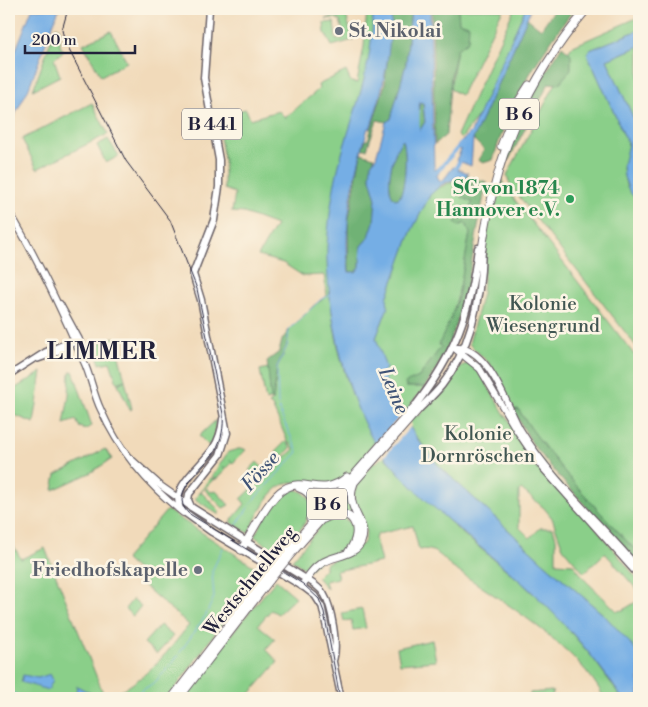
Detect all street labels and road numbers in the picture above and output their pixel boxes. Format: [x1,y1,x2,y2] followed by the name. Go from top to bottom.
[499,98,539,130] road number: B 6
[182,108,242,140] road number: B 441
[307,488,347,520] road number: B 6
[198,521,302,642] street label: Westschnellweg

